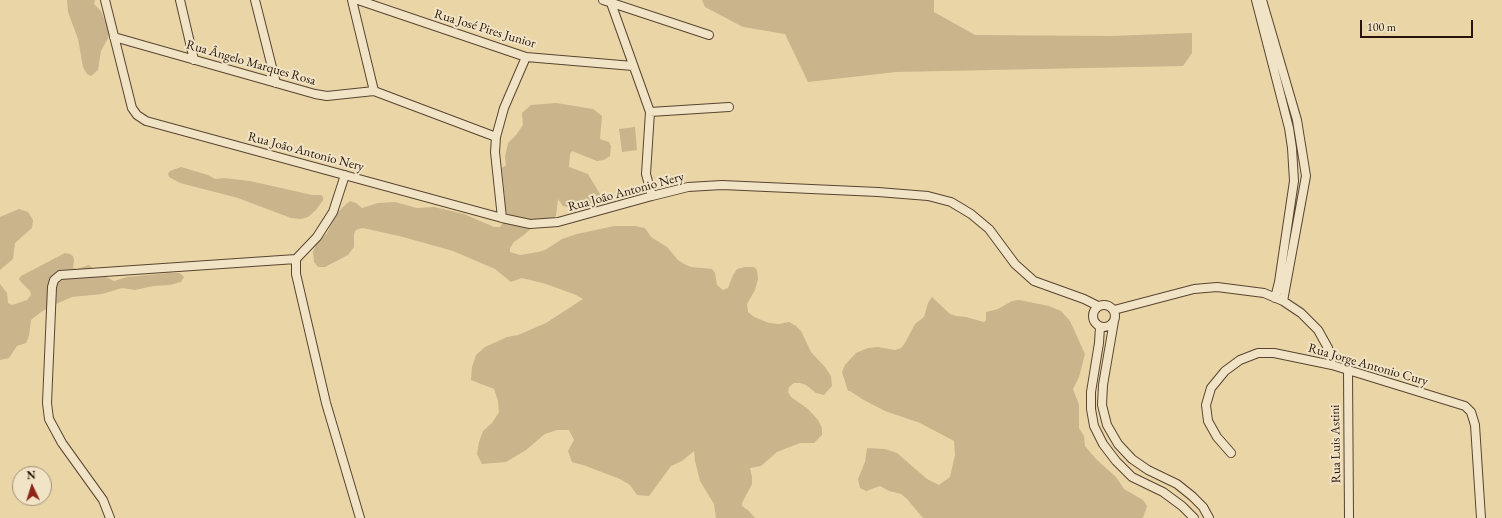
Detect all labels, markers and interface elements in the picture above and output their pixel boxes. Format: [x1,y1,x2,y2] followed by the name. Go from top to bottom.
[432,6,538,52] street label: Rua José Pires Junior
[1362,12,1475,38] scale bar
[1367,19,1396,35] text: 100 m
[184,37,318,89] street label: Rua Ângelo Marques Rosa
[246,129,366,175] street label: Rua João Antonio Nery
[566,169,686,215] street label: Rua João Antonio Nery
[1306,340,1430,390] street label: Rua Jorge Antonio Cury
[1328,404,1344,484] street label: Rua Luis Astini
[12,466,52,506] north arrow
[26,468,36,482] text: N

